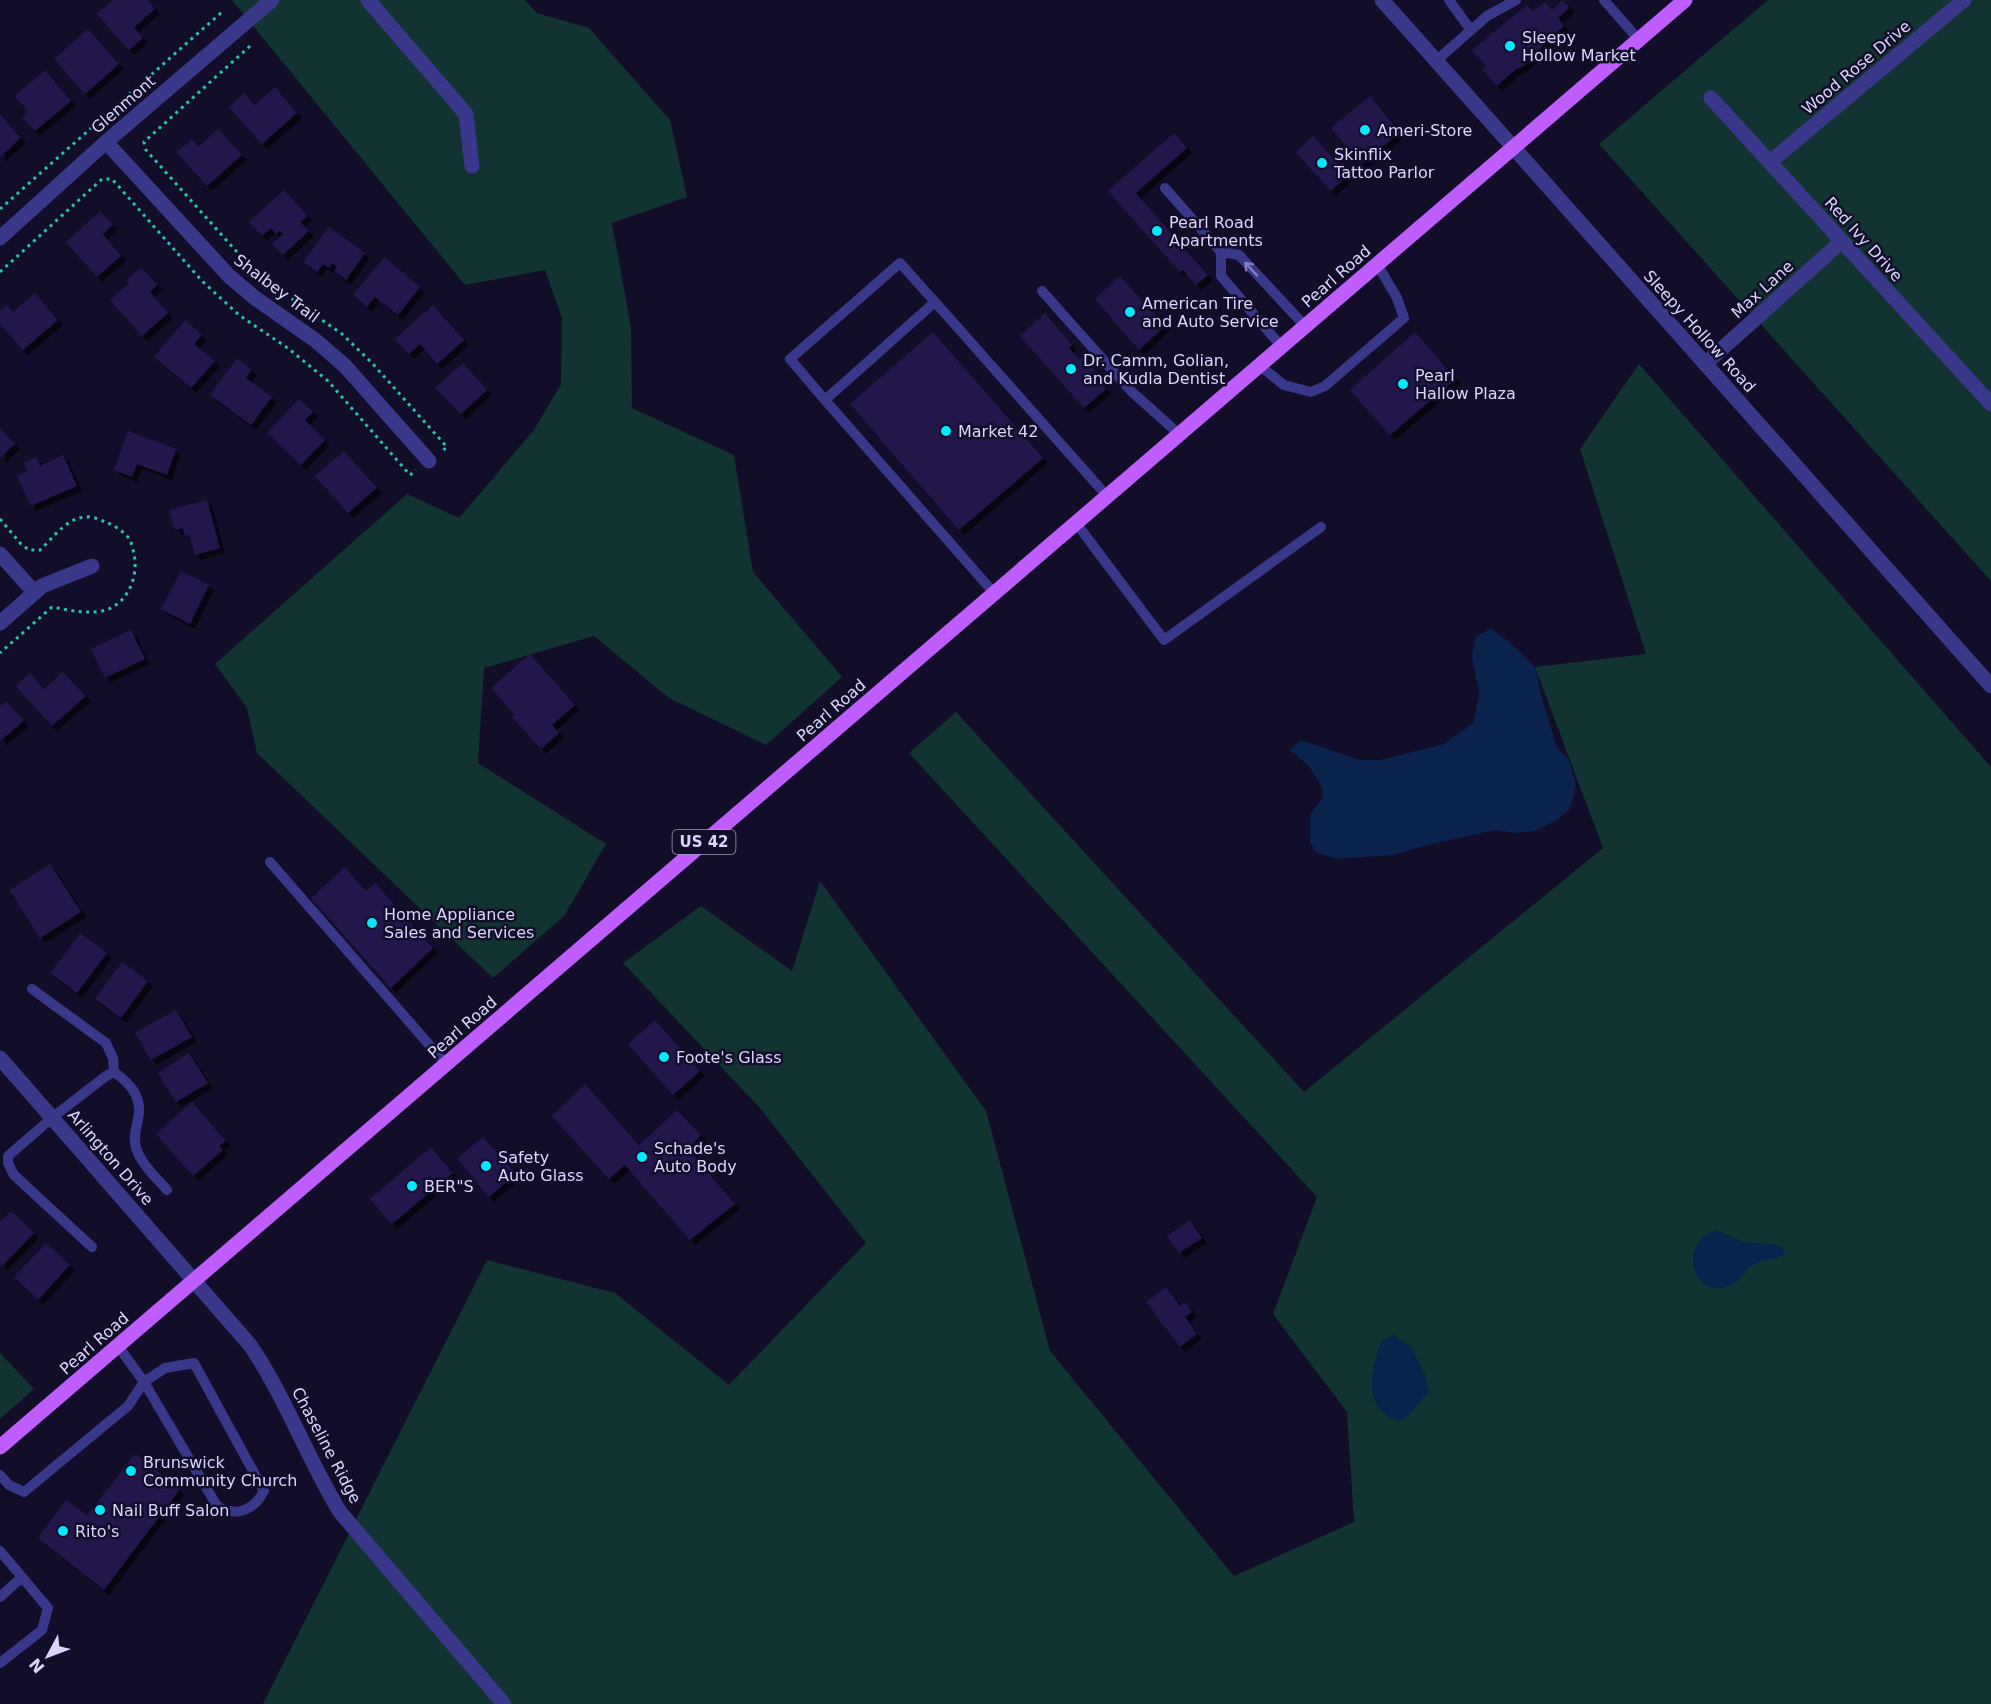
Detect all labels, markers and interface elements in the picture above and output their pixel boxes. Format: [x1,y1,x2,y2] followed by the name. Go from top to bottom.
[1798,16,1914,118] street label: Wood Rose Drive
[1522,28,1636,65] place label: Sleepy Hollow Market
[1503,39,1517,53] marker: Sleepy Hollow Market
[87,71,159,137] street label: Glenmont
[1377,121,1472,140] place label: Ameri-Store
[1358,123,1372,137] marker: Ameri-Store
[1333,145,1435,182] place label: Skinflix Tattoo Parlor
[1315,156,1329,170] marker: Skinflix Tattoo Parlor
[1821,193,1906,285] street label: Red Ivy Drive
[1169,213,1263,250] place label: Pearl Road Apartments
[1150,224,1164,238] marker: Pearl Road Apartments
[1298,241,1375,311] street label: Pearl Road
[230,250,323,327] street label: Shalbey Trail
[1727,257,1797,322] street label: Max Lane
[1244,261,1258,276] one-way arrow
[1640,266,1759,396] street label: Sleepy Hollow Road
[1142,294,1279,331] place label: American Tire and Auto Service
[1123,305,1137,319] marker: American Tire and Auto Service
[1083,351,1229,388] place label: Dr. Camm, Golian, and Kudla Dentist
[1064,362,1078,376] marker: Dr. Camm, Golian, and Kudla Dentist
[1415,366,1516,403] place label: Pearl Hallow Plaza
[1396,377,1410,391] marker: Pearl Hallow Plaza
[958,422,1038,441] place label: Market 42
[939,424,953,438] marker: Market 42
[793,675,870,745] street label: Pearl Road
[672,830,736,854] road number: US 42
[384,905,534,942] place label: Home Appliance Sales and Services
[365,916,379,930] marker: Home Appliance Sales and Services
[424,992,501,1062] street label: Pearl Road
[676,1048,781,1067] place label: Foote's Glass
[657,1050,671,1064] marker: Foote's Glass
[64,1106,157,1209] street label: Arlington Drive
[654,1139,737,1176] place label: Schade's Auto Body
[498,1148,584,1185] place label: Safety Auto Glass
[635,1150,649,1164] marker: Schade's Auto Body
[479,1159,493,1173] marker: Safety Auto Glass
[424,1177,474,1196] place label: BER"S
[405,1179,419,1193] marker: BER"S
[56,1308,133,1378] street label: Pearl Road
[288,1384,365,1507] street label: Chaseline Ridge
[143,1453,297,1490] place label: Brunswick Community Church
[124,1464,138,1478] marker: Brunswick Community Church
[112,1501,229,1520] place label: Nail Buff Salon
[93,1503,107,1517] marker: Nail Buff Salon
[75,1522,119,1541] place label: Rito's
[56,1524,70,1538] marker: Rito's
[18,1626,78,1686] north arrow
[25,1654,49,1677] text: N

